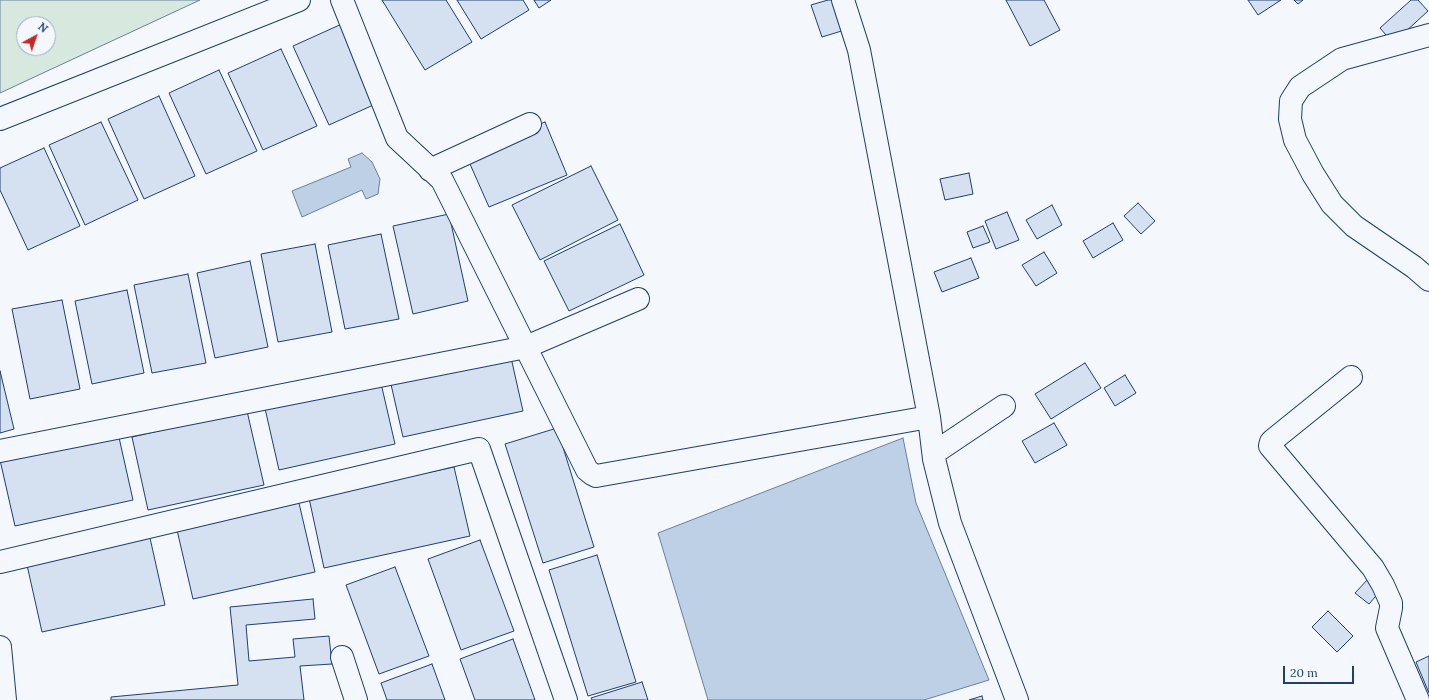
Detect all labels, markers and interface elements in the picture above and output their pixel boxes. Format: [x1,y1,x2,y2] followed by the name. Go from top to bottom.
[16,16,56,56] north arrow
[35,19,51,36] text: N
[1285,658,1356,684] scale bar
[1290,665,1318,680] text: 20 m

